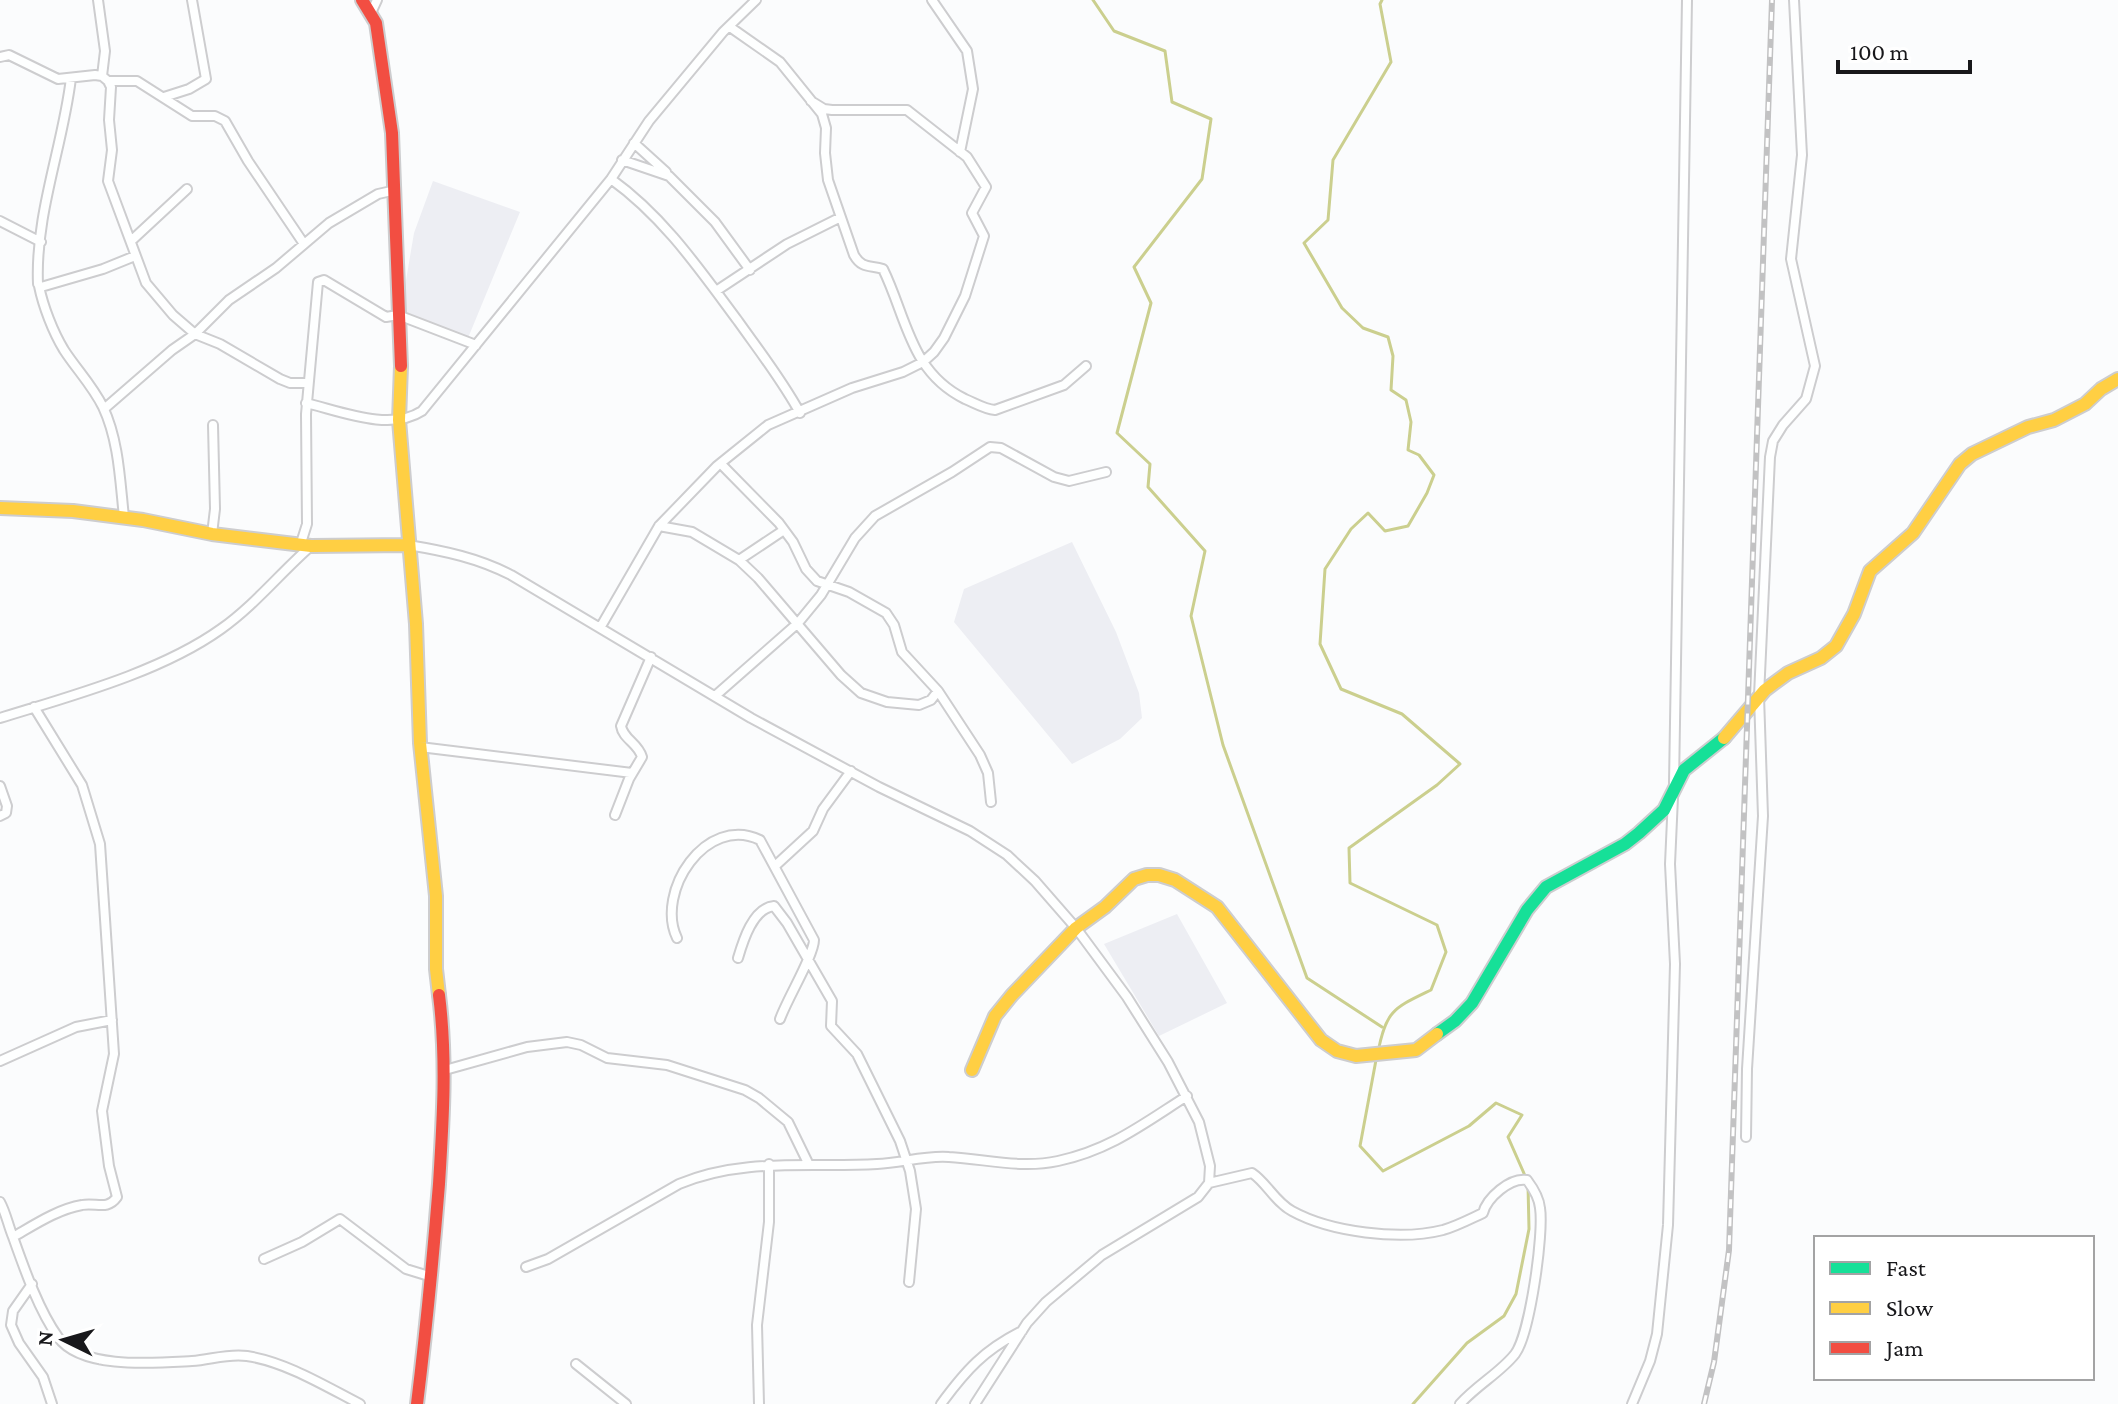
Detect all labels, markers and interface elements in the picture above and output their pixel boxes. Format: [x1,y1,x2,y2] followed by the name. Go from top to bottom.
[1838,24,1970,74] scale bar
[1850,38,1909,65] text: 100 m
[1814,1236,2094,1380] legend
[1886,1254,1927,1281] text: Fast
[1886,1294,1933,1321] text: Slow
[24,1300,104,1380] north arrow
[31,1330,58,1347] text: N
[1884,1334,1924,1361] text: Jam

